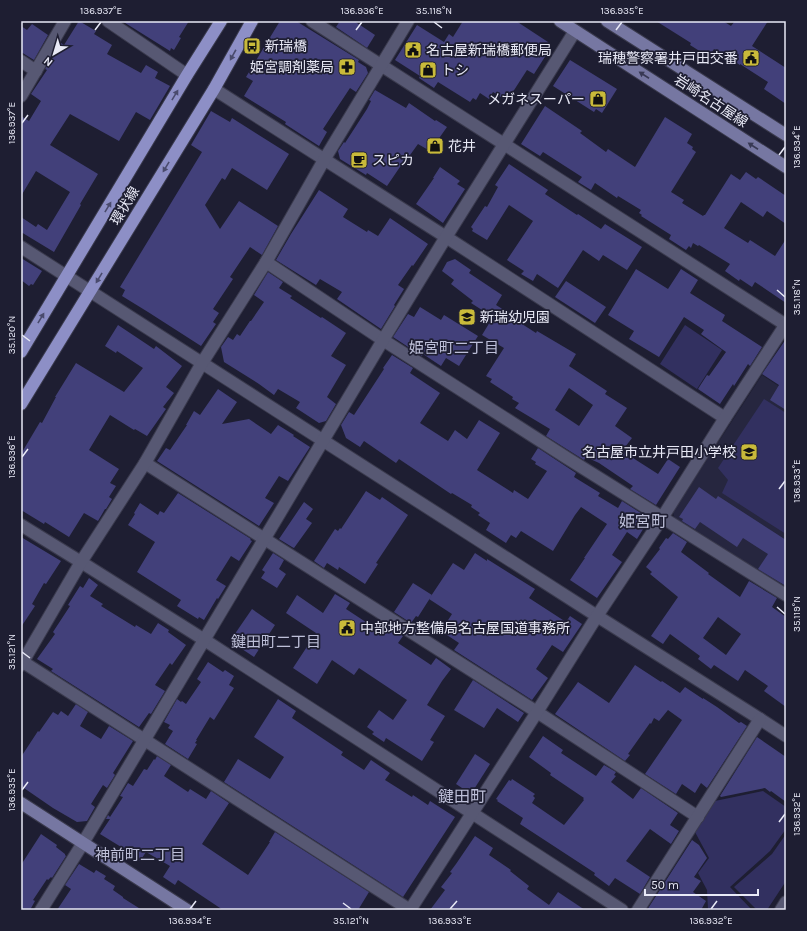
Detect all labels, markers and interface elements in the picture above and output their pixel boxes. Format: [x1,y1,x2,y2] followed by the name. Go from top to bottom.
[80,5,122,17] text: 136.937°E
[340,5,384,17] text: 136.936°E
[416,5,452,17] text: 35.118°N
[600,5,644,17] text: 136.935°E
[34,34,74,74] north arrow
[242,36,262,56] bus stop icon: 新瑞橋
[265,38,307,55] place label: 新瑞橋
[403,40,423,60] public building icon: 名古屋新瑞橋郵便局
[426,42,552,59] place label: 名古屋新瑞橋郵便局
[741,48,761,68] public building icon: 瑞穂警察署井戸田交番
[229,49,236,61] one-way arrow
[598,50,738,67] place label: 瑞穂警察署井戸田交番
[41,54,55,69] text: N
[337,57,357,77] pharmacy icon: 姫宮調剤薬局
[250,59,334,76] place label: 姫宮調剤薬局
[418,60,438,80] shop icon: トシ
[441,62,469,79] place label: トシ
[671,71,751,131] street label: 岩崎名古屋線
[638,72,650,79] one-way arrow
[588,89,608,109] shop icon: メガネスーパー
[171,90,179,100] one-way arrow
[487,91,585,108] place label: メガネスーパー
[6,102,18,144] text: 136.937°E
[791,125,803,169] text: 136.934°E
[425,136,445,156] shop icon: 花井
[448,138,476,155] place label: 花井
[748,142,758,150] one-way arrow
[349,150,369,170] cafe icon: スピカ
[372,152,414,169] place label: スピカ
[163,161,170,173] one-way arrow
[107,184,143,228] street label: 環状線
[105,201,112,213] one-way arrow
[95,273,103,283] one-way arrow
[791,279,803,315] text: 35.118°N
[457,307,477,327] school or university icon: 新瑞幼児園
[480,309,550,326] place label: 新瑞幼児園
[38,312,45,324] one-way arrow
[6,316,18,354] text: 35.120°N
[409,339,499,357] district label: 姫宮町二丁目
[6,435,18,479] text: 136.936°E
[739,442,759,462] school or university icon: 名古屋市立井戸田小学校
[582,444,736,461] place label: 名古屋市立井戸田小学校
[791,459,803,503] text: 136.933°E
[619,512,667,531] district label: 姫宮町
[791,596,803,632] text: 35.119°N
[337,618,357,638] public building icon: 中部地方整備局名古屋国道事務所
[360,620,570,637] place label: 中部地方整備局名古屋国道事務所
[231,633,321,651] district label: 鍵田町二丁目
[6,634,18,670] text: 35.121°N
[6,768,18,812] text: 136.935°E
[438,787,486,806] district label: 鍵田町
[791,792,803,836] text: 136.932°E
[95,846,185,864] district label: 神前町二丁目
[645,871,758,897] scale bar
[651,878,679,892] text: 50 m
[168,915,212,927] text: 136.934°E
[333,915,369,927] text: 35.121°N
[428,915,472,927] text: 136.933°E
[689,915,733,927] text: 136.932°E

